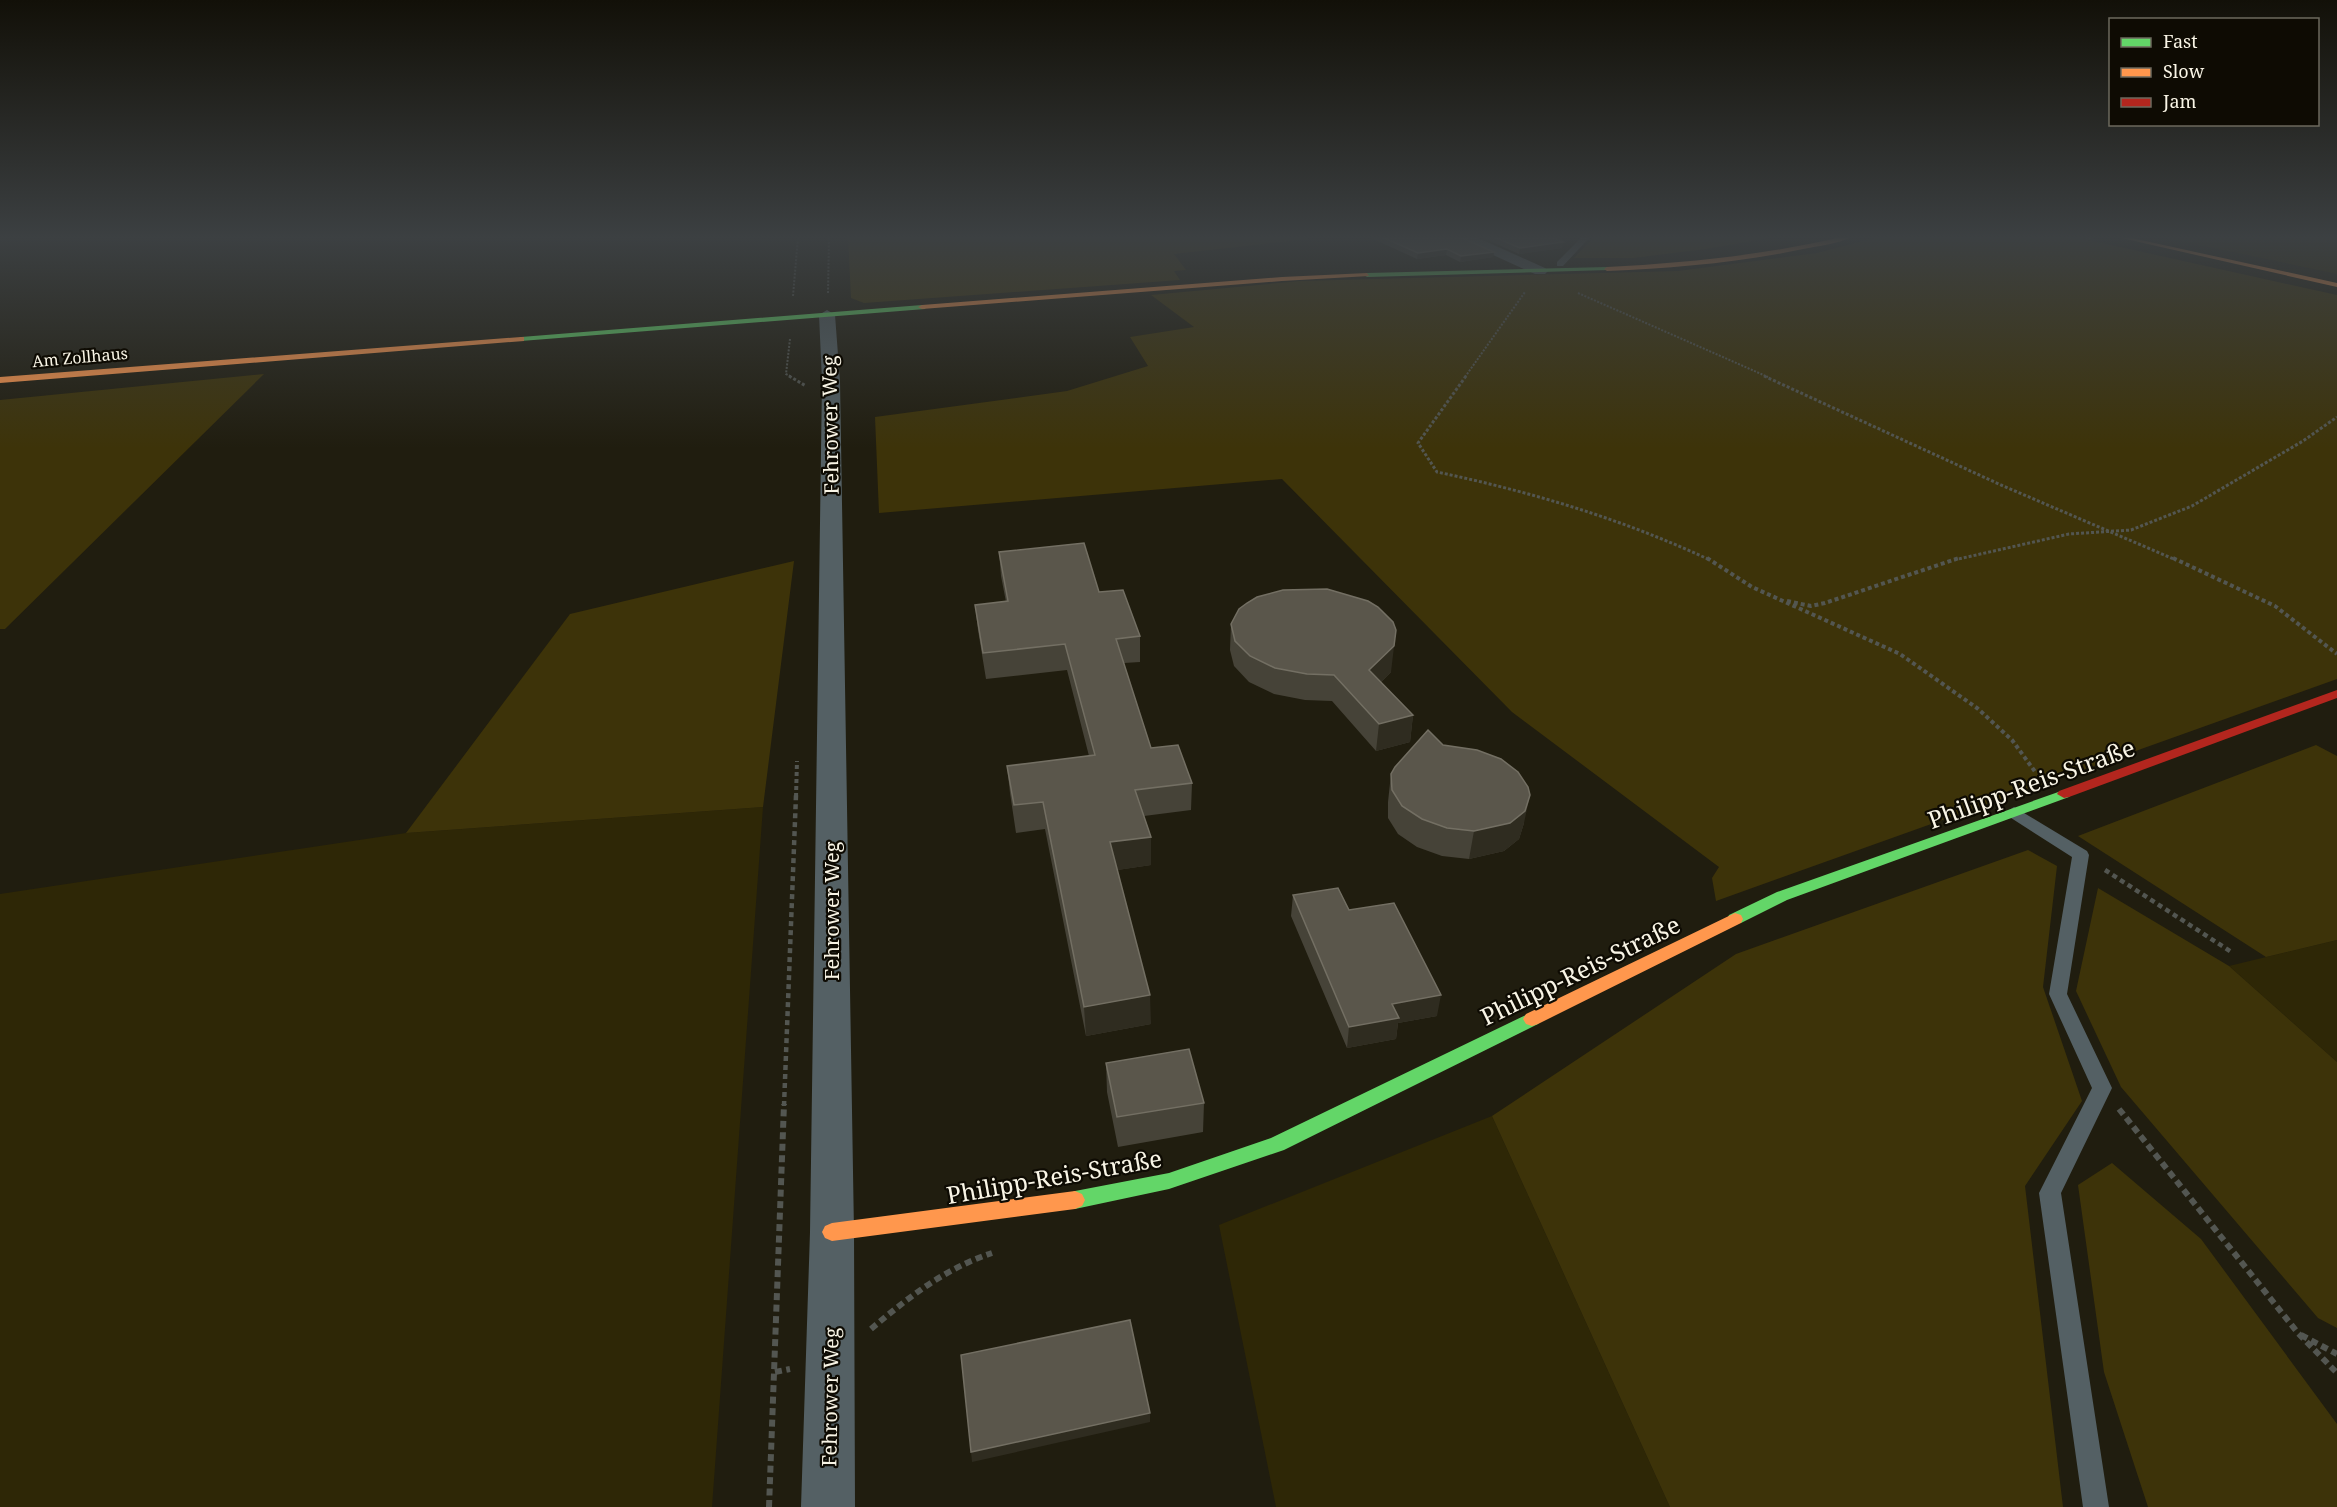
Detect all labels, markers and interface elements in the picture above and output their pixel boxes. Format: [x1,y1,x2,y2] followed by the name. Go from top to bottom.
[2109,18,2319,126] legend
[2163,29,2198,53] text: Fast
[2163,59,2205,83] text: Slow
[2162,89,2197,113] text: Jam
[31,342,129,372] street label: Am Zollhaus
[815,355,845,495] street label: Fehrower Weg
[1923,730,2139,836] street label: Philipp-Reis-Straße
[818,841,845,981] street label: Fehrower Weg
[1475,907,1685,1033] street label: Philipp-Reis-Straße
[944,1141,1164,1211] street label: Philipp-Reis-Straße
[815,1327,845,1467] street label: Fehrower Weg

